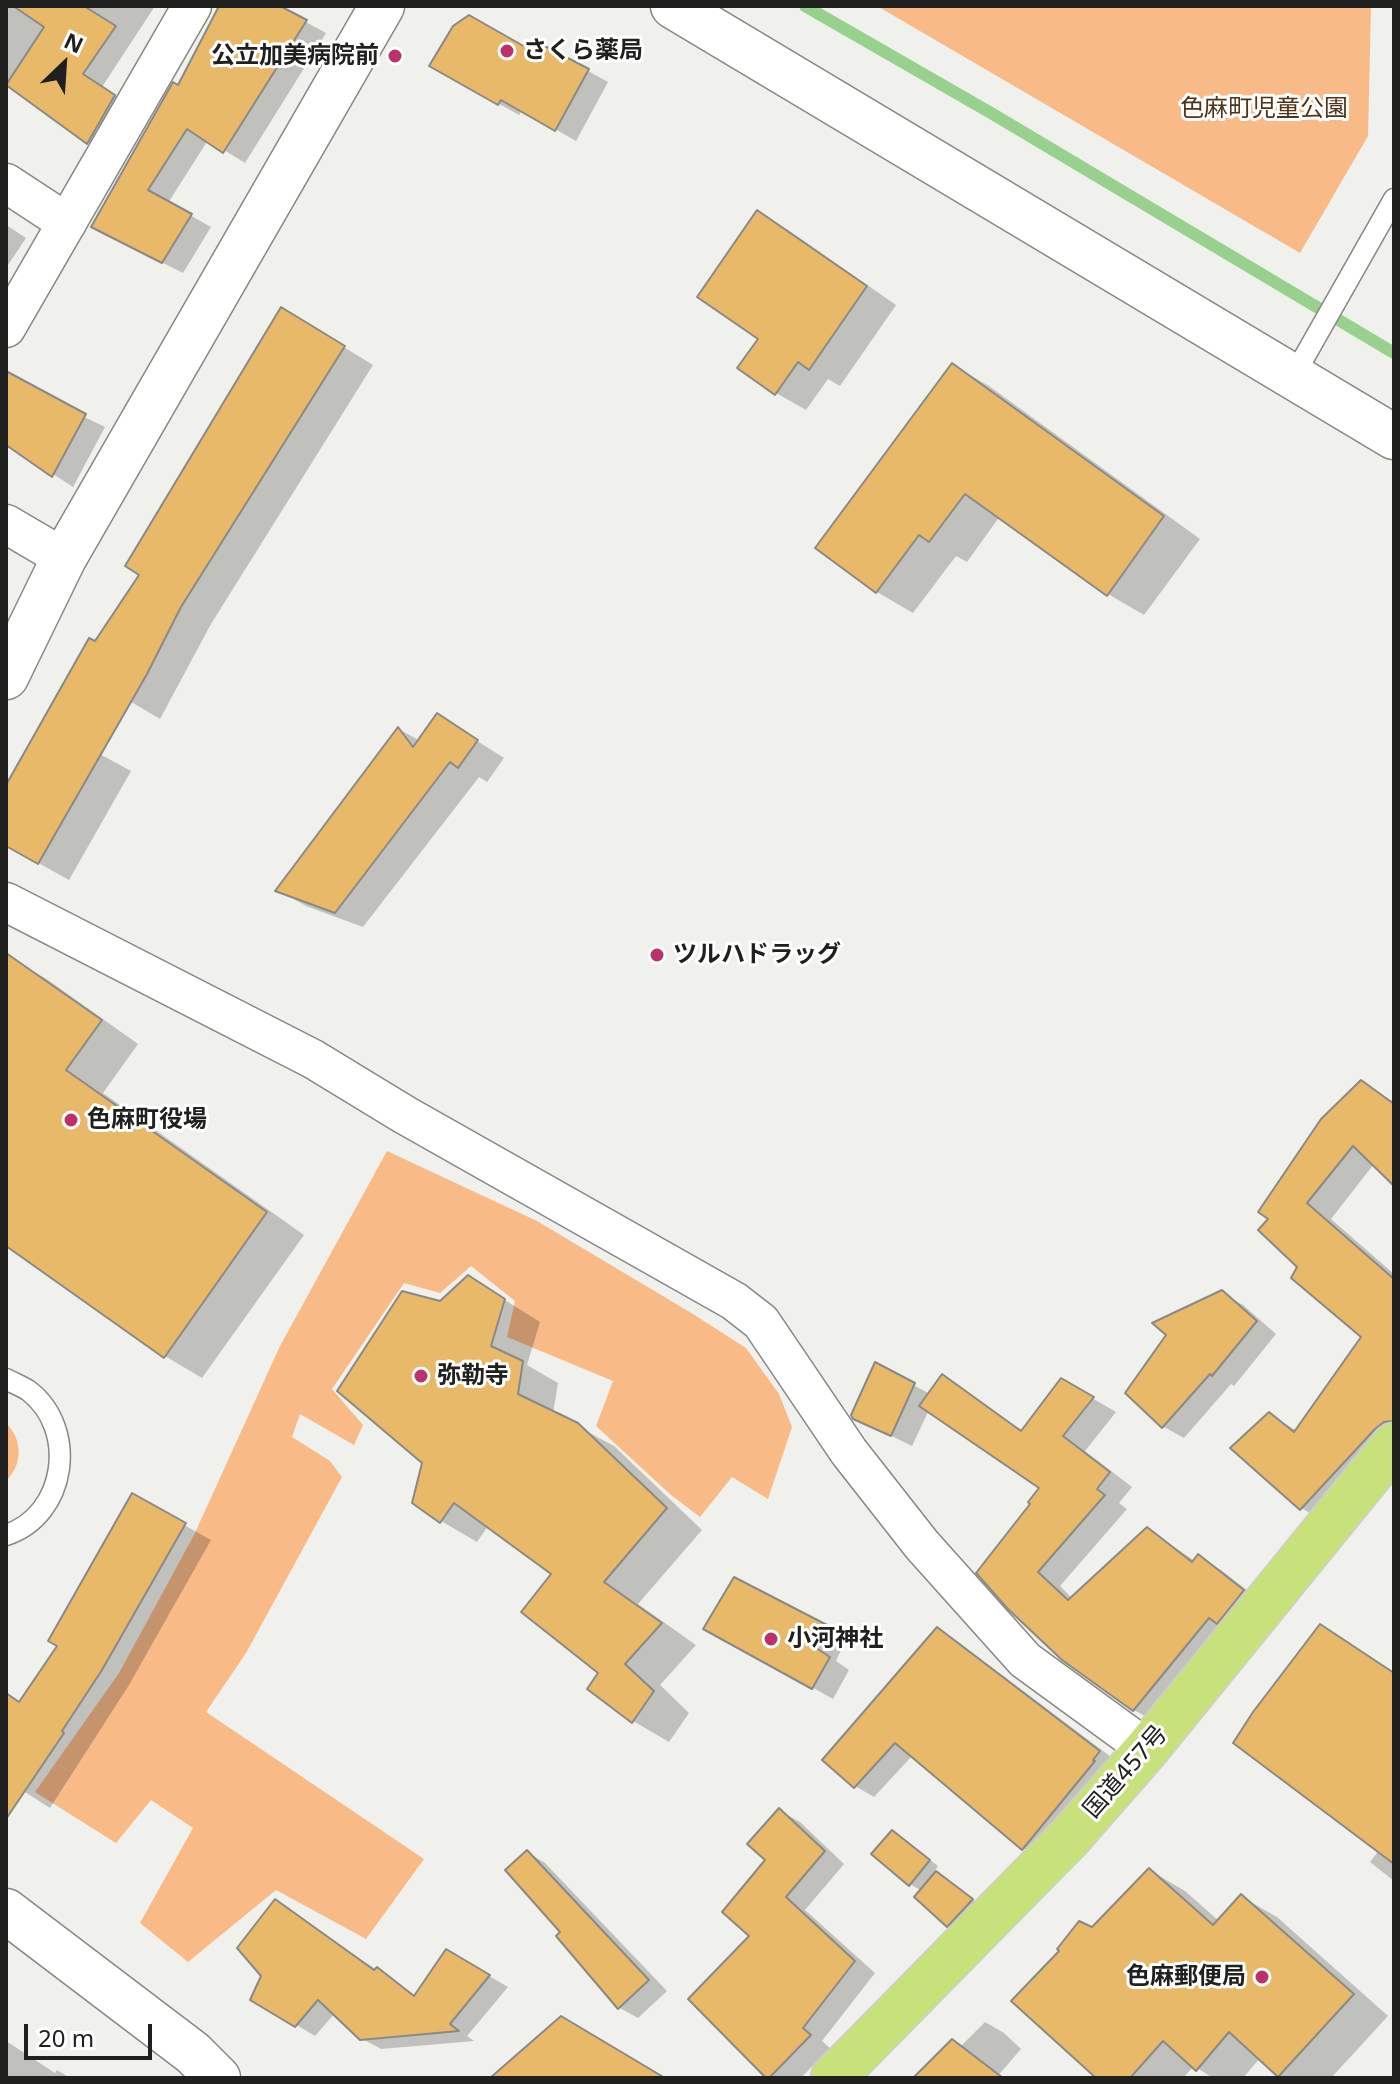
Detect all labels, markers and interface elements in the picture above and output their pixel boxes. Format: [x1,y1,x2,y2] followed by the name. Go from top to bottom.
[24,24,104,104] north arrow
[60,25,89,60] text: N
[523,37,643,65] place label: さくら薬局
[211,42,379,70] place label: 公立加美病院前
[498,42,516,60] marker: さくら薬局
[386,47,404,65] marker: 公立加美病院前
[1180,95,1348,123] park label: 色麻町児童公園
[673,941,841,969] place label: ツルハドラッグ
[648,946,666,964] marker: ツルハドラッグ
[87,1106,207,1134] place label: 色麻町役場
[62,1111,80,1129] marker: 色麻町役場
[437,1362,509,1390] place label: 弥勒寺
[412,1367,430,1385] marker: 弥勒寺
[787,1625,883,1653] place label: 小河神社
[762,1630,780,1648] marker: 小河神社
[1078,1720,1174,1824] street label: 国道457号
[1126,1963,1246,1991] place label: 色麻郵便局
[1253,1968,1271,1986] marker: 色麻郵便局
[28,2008,156,2058] scale bar
[38,2021,94,2054] text: 20 m

